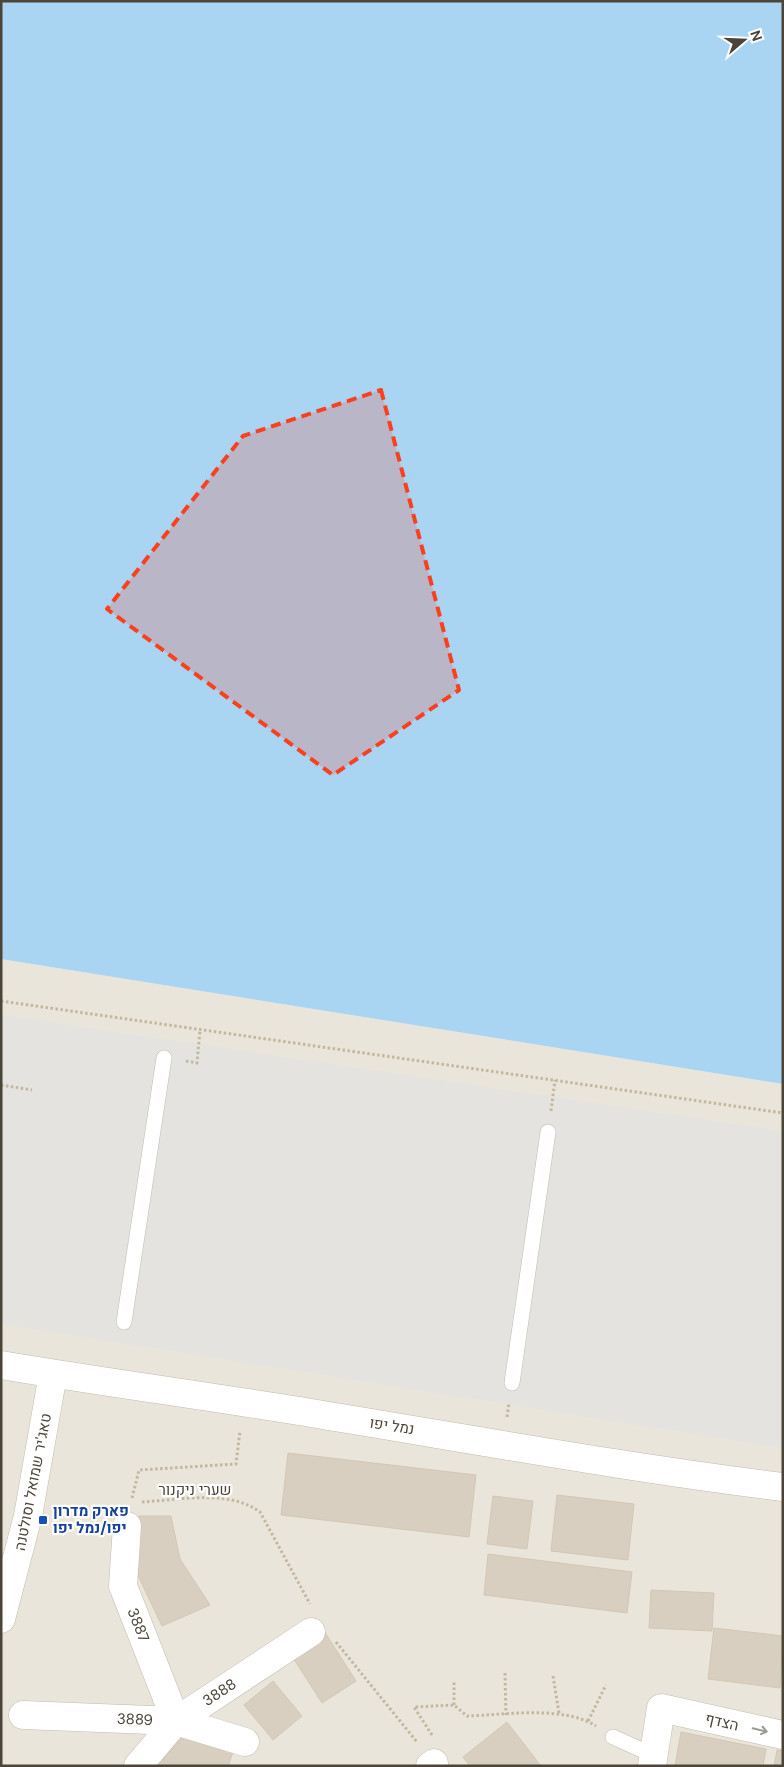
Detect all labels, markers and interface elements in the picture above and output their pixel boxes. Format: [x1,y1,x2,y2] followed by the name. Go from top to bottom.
[719,15,769,65] north arrow
[746,28,766,44] text: N
[10,1412,56,1552] street label: טאג'יר שמואל וסולטנה
[368,1413,416,1439] street label: נמל יפו
[159,1480,231,1500] street label: שערי ניקנור
[53,1501,129,1538] place label: פארק מדרון יפו/נמל יפו
[37,1514,49,1526] marker: פארק מדרון יפו/נמל יפו
[123,1605,154,1645] street label: 3887
[199,1674,240,1711] street label: 3888
[703,1708,741,1736] street label: הצדף
[116,1709,153,1730] street label: 3889
[751,1726,767,1735] one-way arrow

